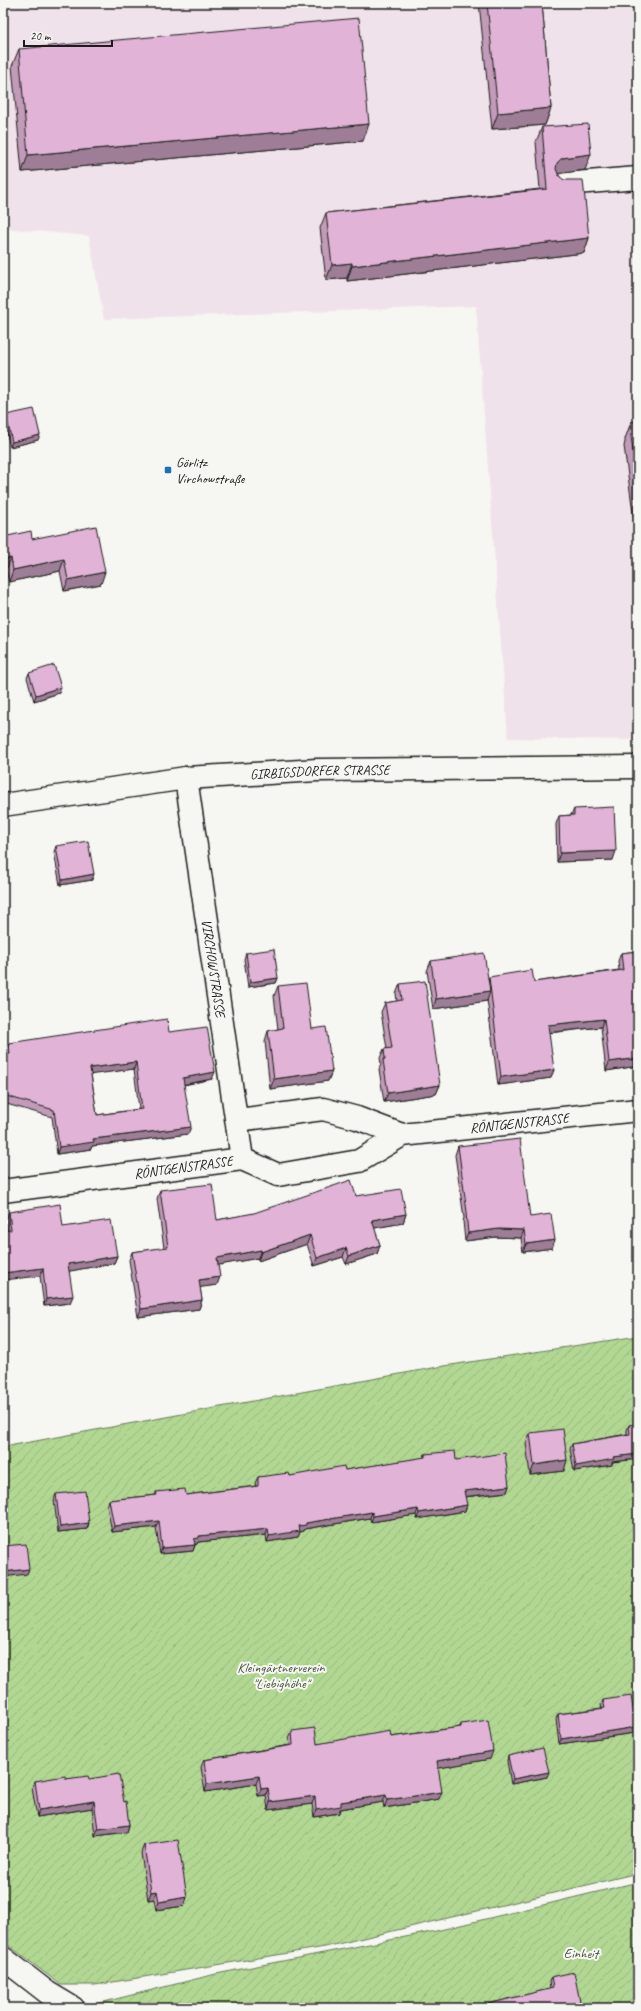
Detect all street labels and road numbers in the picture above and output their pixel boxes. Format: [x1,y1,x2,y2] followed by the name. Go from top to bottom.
[249,761,392,783] street label: GIRBIGSDORFER STRASSE
[198,918,230,1020] street label: VIRCHOWSTRASSE
[469,1109,572,1136] street label: RÖNTGENSTRASSE
[133,1152,236,1182] street label: RÖNTGENSTRASSE

